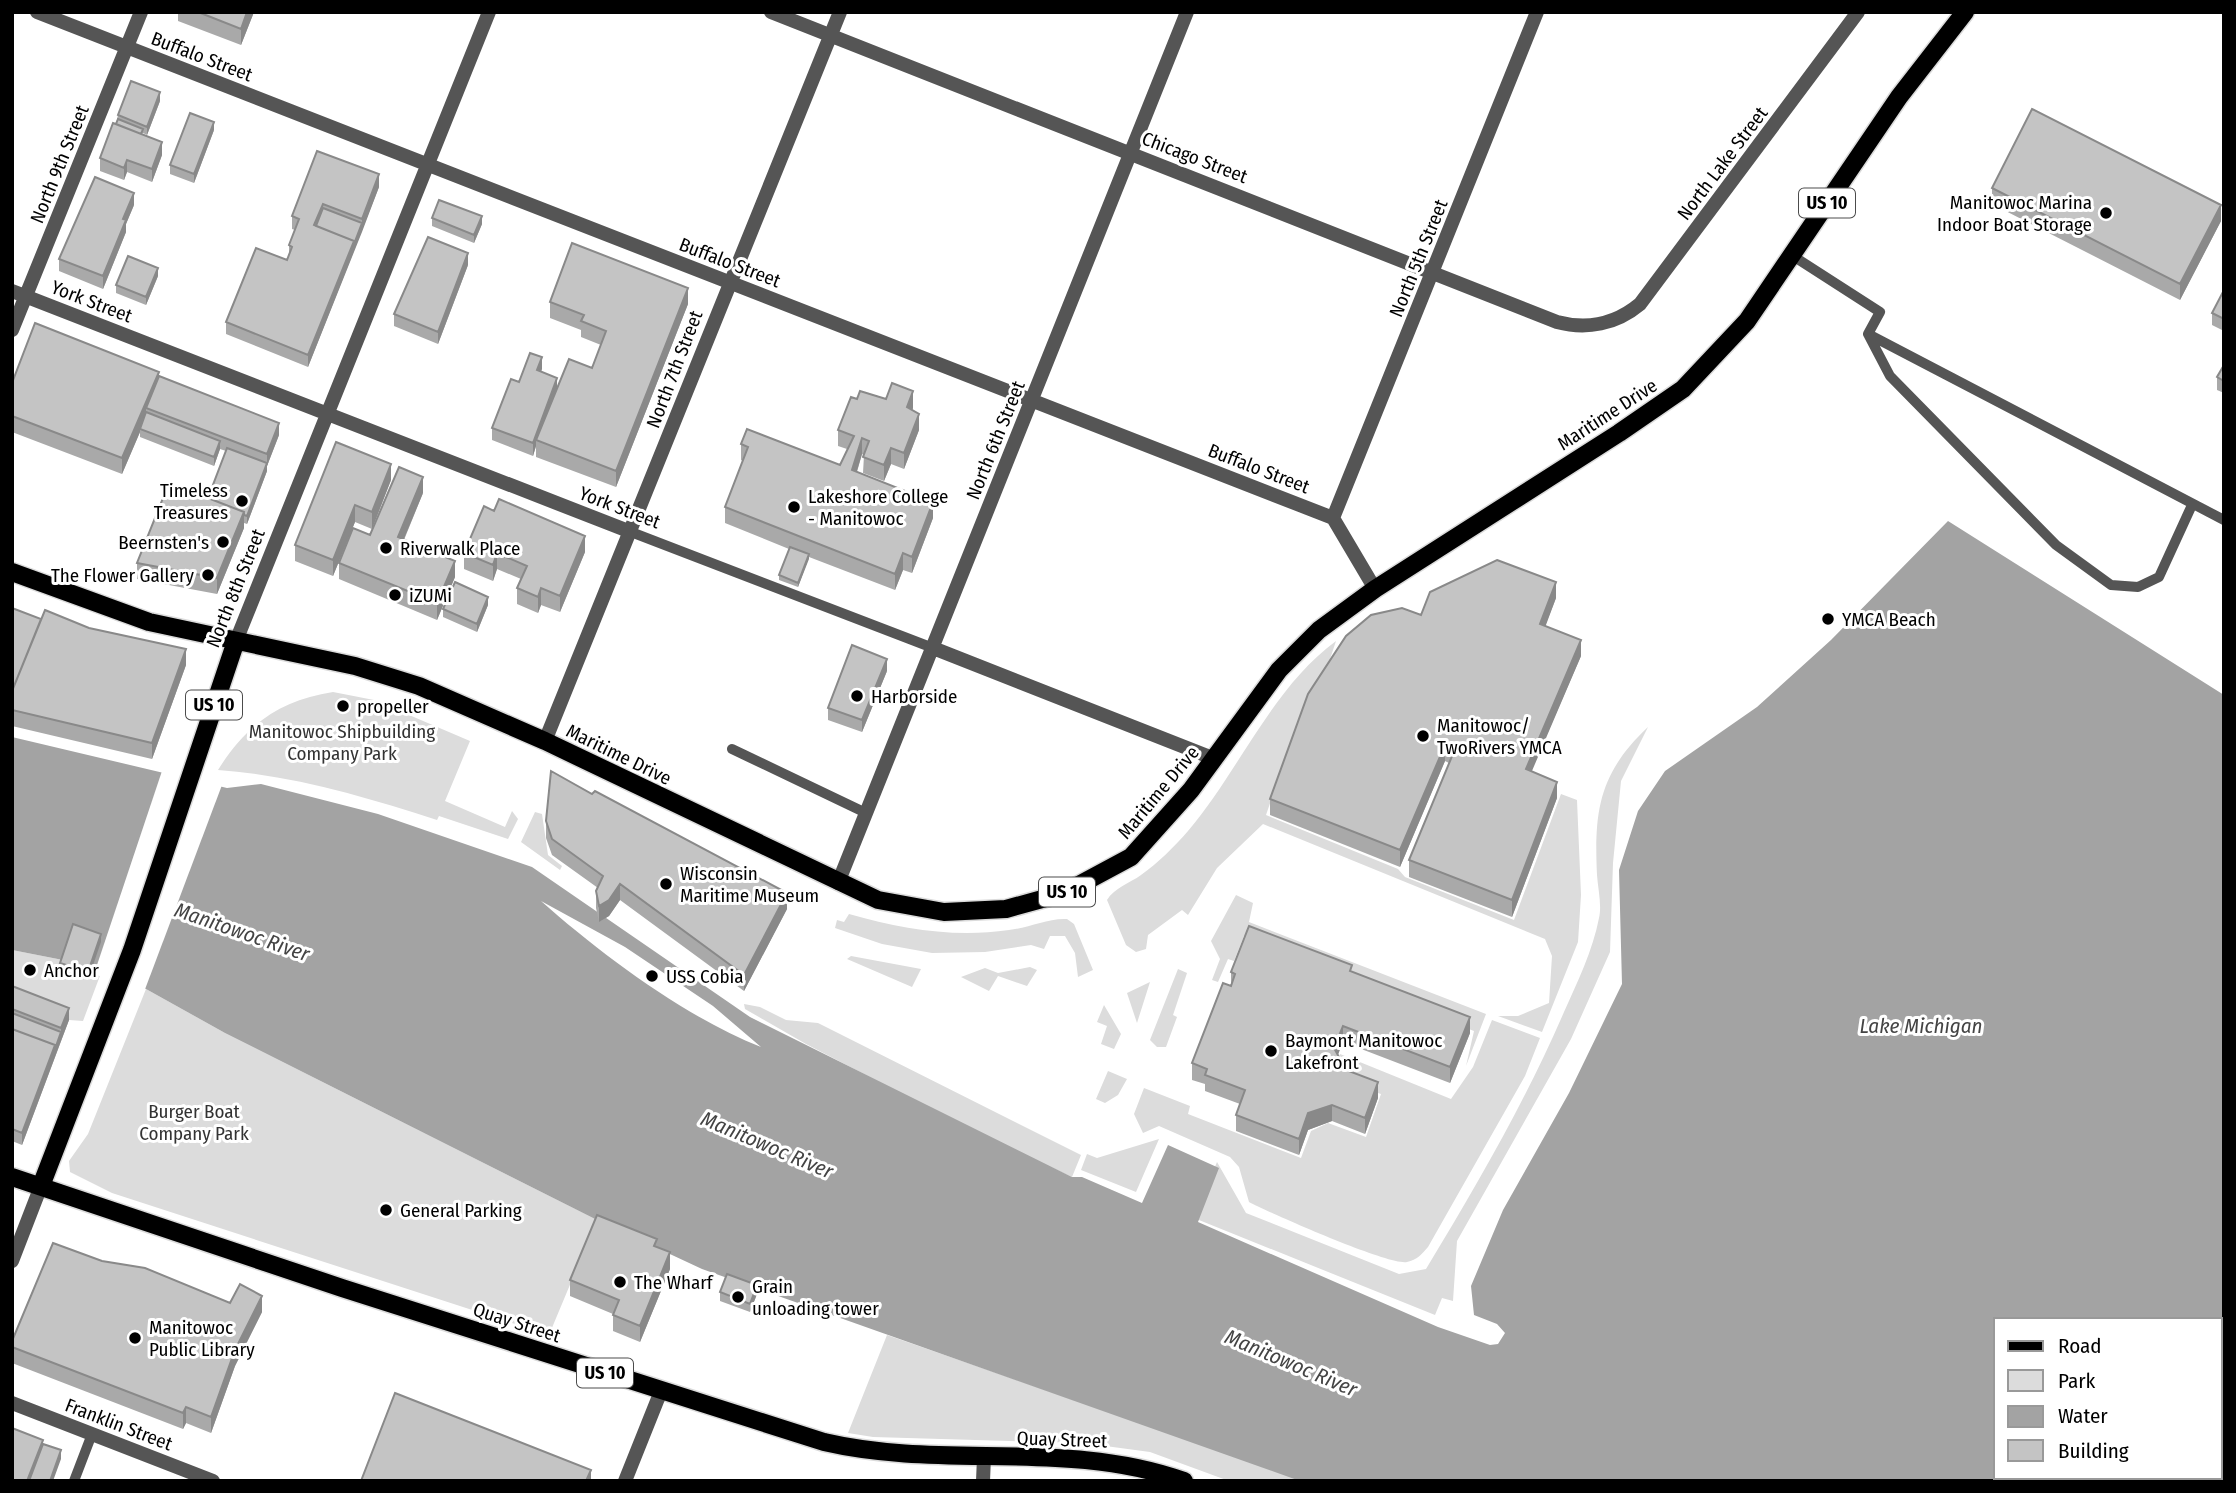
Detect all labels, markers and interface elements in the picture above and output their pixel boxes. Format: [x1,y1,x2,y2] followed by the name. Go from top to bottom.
[148,27,257,87] street label: Buffalo Street
[25,101,94,227] street label: North 9th Street
[1672,102,1773,224] street label: North Lake Street
[1139,127,1252,188] street label: Chicago Street
[1799,188,1855,218] road number: US 10
[1937,191,2092,236] place label: Manitowoc Marina Indoor Boat Storage
[1384,195,1453,320] street label: North 5th Street
[2098,205,2114,221] marker: Manitowoc Marina Indoor Boat Storage
[676,233,785,293] street label: Buffalo Street
[48,275,136,328] street label: York Street
[642,306,708,431] street label: North 7th Street
[1553,374,1661,455] street label: Maritime Drive
[961,377,1030,503] street label: North 6th Street
[1205,439,1314,499] street label: Buffalo Street
[154,479,228,524] place label: Timeless Treasures
[576,481,664,534] street label: York Street
[808,485,948,530] place label: Lakeshore College - Manitowoc
[234,493,250,509] marker: Timeless Treasures
[786,499,802,515] marker: Lakeshore College - Manitowoc
[201,525,270,651] street label: North 8th Street
[118,531,209,554] place label: Beernsten's
[215,534,231,550] marker: Beernsten's
[400,537,520,560] place label: Riverwalk Place
[378,540,394,556] marker: Riverwalk Place
[51,564,195,587] place label: The Flower Gallery
[200,567,216,583] marker: The Flower Gallery
[409,584,452,607] place label: iZUMi
[387,587,403,603] marker: iZUMi
[1842,608,1936,631] place label: YMCA Beach
[1820,611,1836,627] marker: YMCA Beach
[871,685,957,708] place label: Harborside
[849,688,865,704] marker: Harborside
[186,690,242,720] road number: US 10
[357,695,429,718] place label: propeller
[335,698,351,714] marker: propeller
[1437,714,1562,759] place label: Manitowoc/ TwoRivers YMCA
[563,719,675,790] street label: Maritime Drive
[249,720,435,765] park label: Manitowoc Shipbuilding Company Park
[1415,728,1431,744] marker: Manitowoc/ TwoRivers YMCA
[1113,741,1204,843] street label: Maritime Drive
[680,862,819,907] place label: Wisconsin Maritime Museum
[658,876,674,892] marker: Wisconsin Maritime Museum
[1039,878,1095,906] road number: US 10
[171,897,314,967] water label: Manitowoc River
[44,959,99,982] place label: Anchor
[22,962,38,978] marker: Anchor
[666,965,744,988] place label: USS Cobia
[644,968,660,984] marker: USS Cobia
[1859,1013,1983,1039] water label: Lake Michigan
[1285,1029,1442,1074] place label: Baymont Manitowoc Lakefront
[1263,1043,1279,1059] marker: Baymont Manitowoc Lakefront
[139,1100,249,1145] park label: Burger Boat Company Park
[697,1105,838,1185] water label: Manitowoc River
[400,1199,522,1222] place label: General Parking
[378,1202,394,1218] marker: General Parking
[634,1271,714,1294] place label: The Wharf
[612,1274,628,1290] marker: The Wharf
[752,1275,879,1320] place label: Grain unloading tower
[730,1289,746,1305] marker: Grain unloading tower
[470,1298,564,1348] street label: Quay Street
[149,1316,255,1361] place label: Manitowoc Public Library
[1994,1318,2222,1479] legend
[1221,1323,1362,1403] water label: Manitowoc River
[127,1330,143,1346] marker: Manitowoc Public Library
[2058,1333,2102,1359] text: Road
[577,1358,633,1388] road number: US 10
[2058,1368,2096,1394] text: Park
[62,1394,176,1456] street label: Franklin Street
[2058,1403,2108,1429] text: Water
[1016,1426,1108,1453] street label: Quay Street
[2058,1438,2129,1464] text: Building

